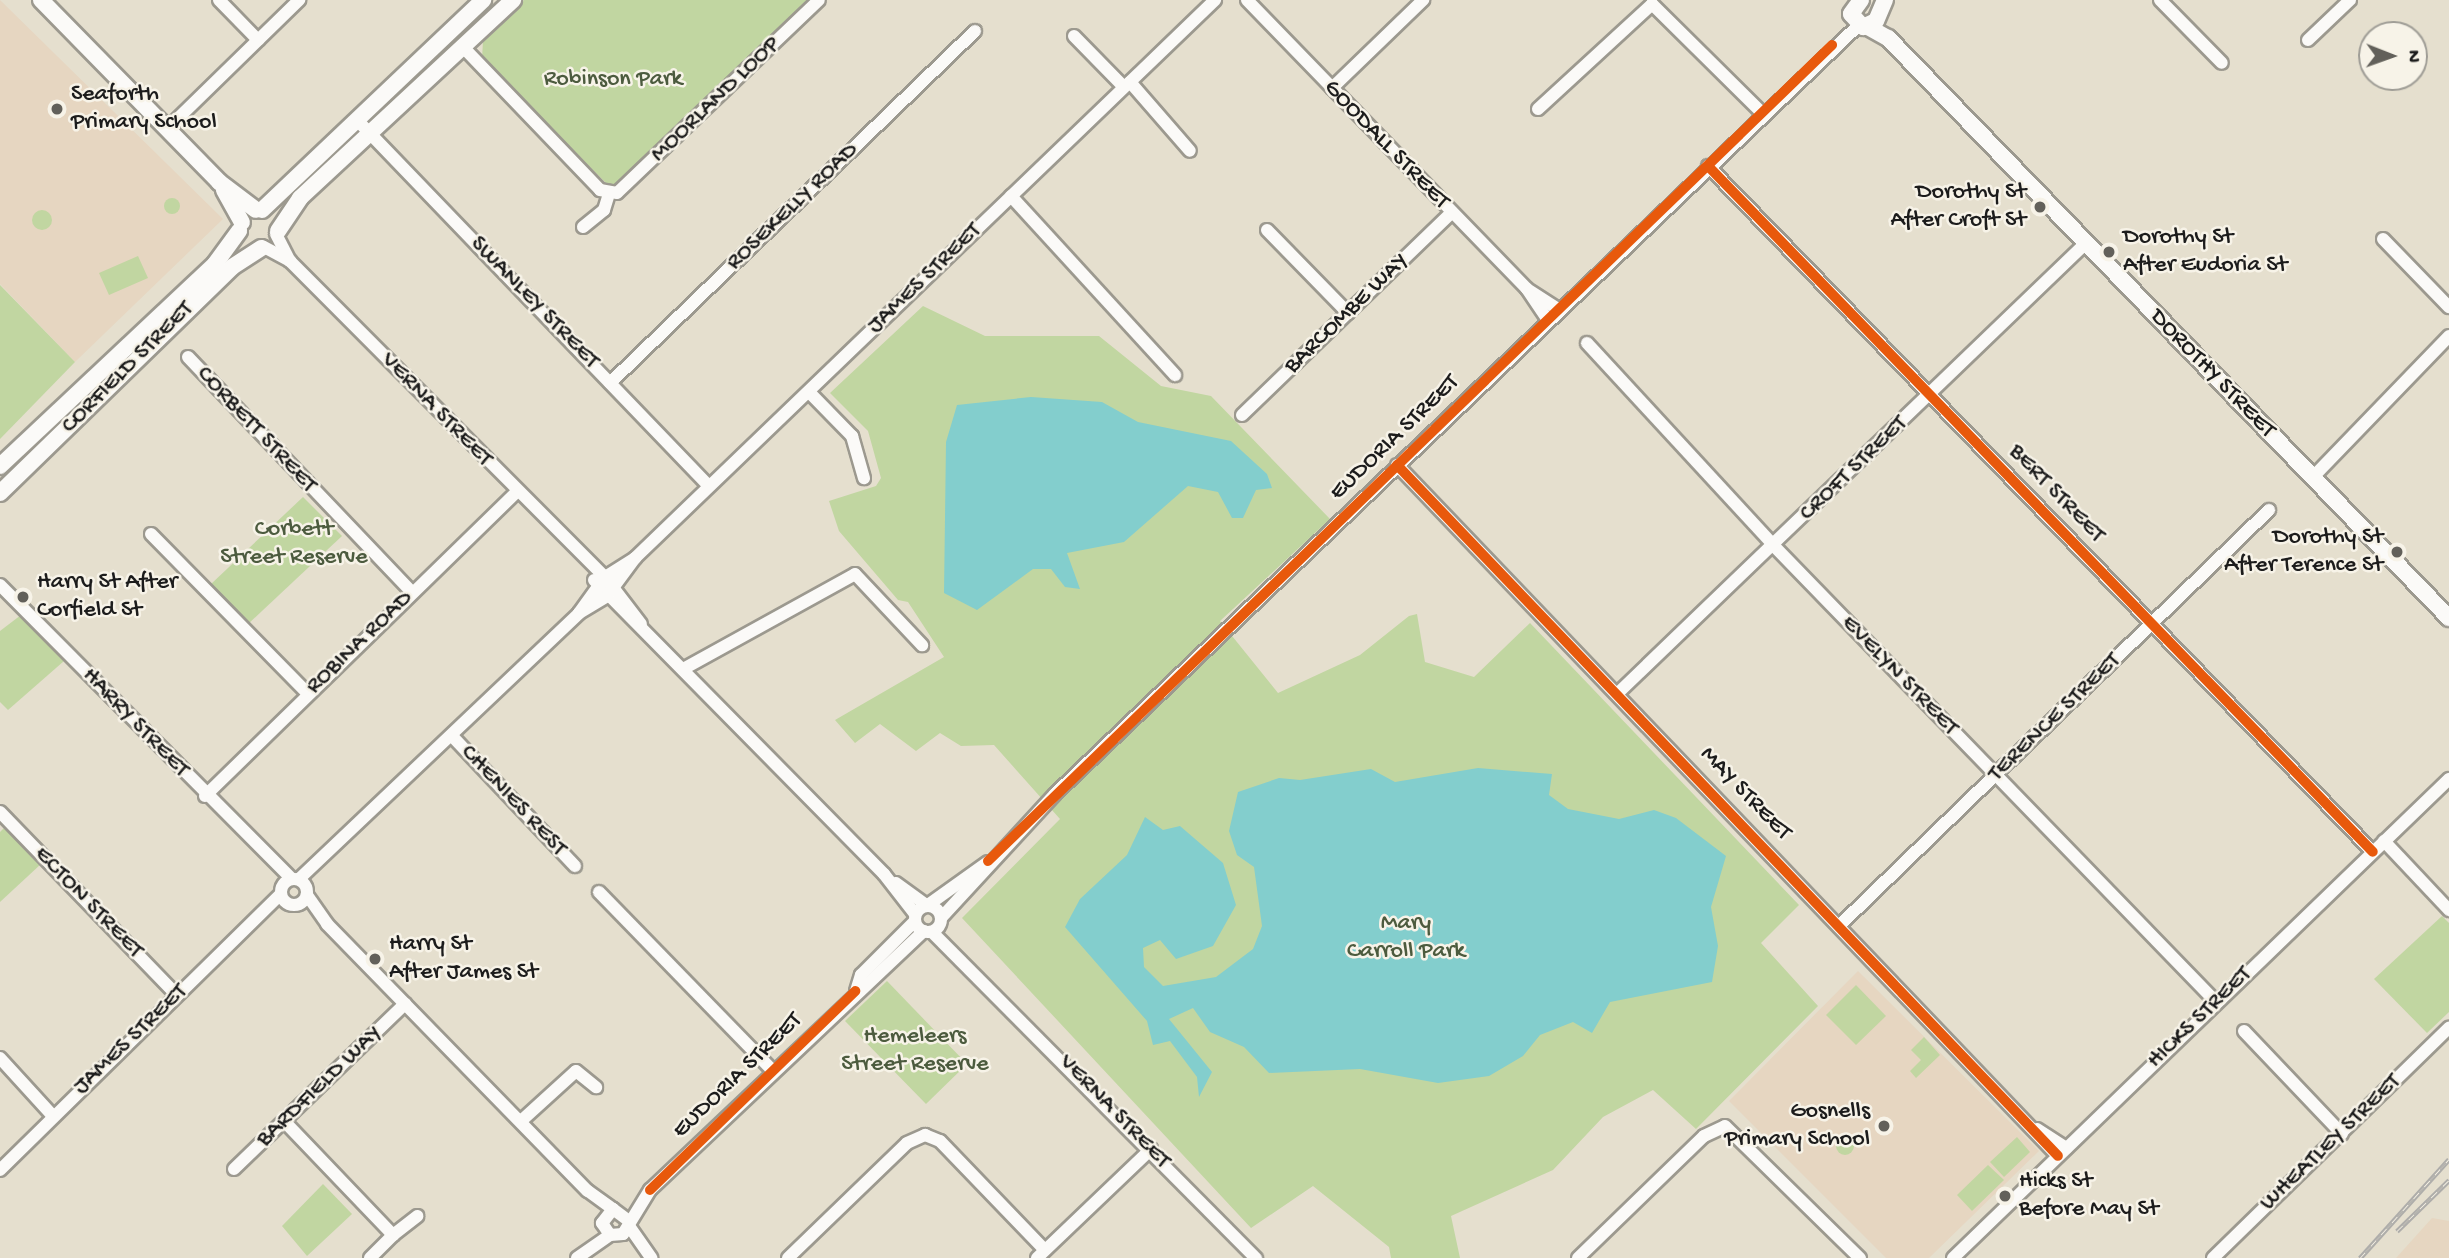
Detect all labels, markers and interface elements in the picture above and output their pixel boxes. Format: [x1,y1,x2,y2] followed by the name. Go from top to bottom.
[2358,21,2428,91] north arrow
[645,31,787,169] street label: MOORLAND LOOP
[2401,50,2424,63] text: N
[544,66,682,94] park label: Robinson Park
[1317,74,1455,216] street label: GOODALL STREET
[71,81,217,137] place label: Seaforth Primary School
[49,101,65,117] marker: Seaforth Primary School
[721,137,865,277] street label: ROSEKELLY ROAD
[1890,179,2026,235] place label: Dorothy St After Croft St
[2032,199,2048,215] marker: Dorothy St After Croft St
[862,217,988,341] street label: JAMES STREET
[2123,224,2287,280] place label: Dorothy St After Eudoria St
[463,230,605,376] street label: SWANLEY STREET
[2101,244,2117,260] marker: Dorothy St After Eudoria St
[1279,247,1415,381] street label: BARCOMBE WAY
[56,296,200,440] street label: CORFIELD STREET
[2143,303,2281,445] street label: DOROTHY STREET
[374,347,498,473] street label: VERNA STREET
[190,360,322,500] street label: CORBETT STREET
[1324,369,1466,507] street label: EUDORIA STREET
[1794,410,1914,528] street label: CROFT STREET
[2002,438,2110,550] street label: BERT STREET
[220,516,368,572] park label: Corbett Street Reserve
[2224,524,2383,580] place label: Dorothy St After Terence St
[2389,544,2405,560] marker: Dorothy St After Terence St
[37,569,177,625] place label: Harry St After Corfield St
[301,585,419,701] street label: ROBINA ROAD
[15,589,31,605] marker: Harry St After Corfield St
[1834,610,1964,742] street label: EVELYN STREET
[1983,648,2127,788] street label: TERENCE STREET
[75,662,195,784] street label: HARRY STREET
[454,739,572,863] street label: CHENIES REST
[1693,741,1797,847] street label: MAY STREET
[27,841,149,965] street label: ECTON STREET
[1347,910,1465,966] park label: Mary Carroll Park
[389,931,538,987] place label: Harry St After James St
[367,951,383,967] marker: Harry St After James St
[2142,961,2258,1075] street label: HICKS STREET
[68,978,194,1102] street label: JAMES STREET
[667,1007,809,1145] street label: EUDORIA STREET
[251,1020,389,1154] street label: BARDFIELD WAY
[841,1023,989,1079] park label: Hemeleers Street Reserve
[1052,1049,1176,1175] street label: VERNA STREET
[2254,1068,2408,1218] street label: WHEATLEY STREET
[1724,1098,1870,1154] place label: Gosnells Primary School
[1876,1118,1892,1134] marker: Gosnells Primary School
[2019,1168,2158,1224] place label: Hicks St Before May St
[1997,1188,2013,1204] marker: Hicks St Before May St

